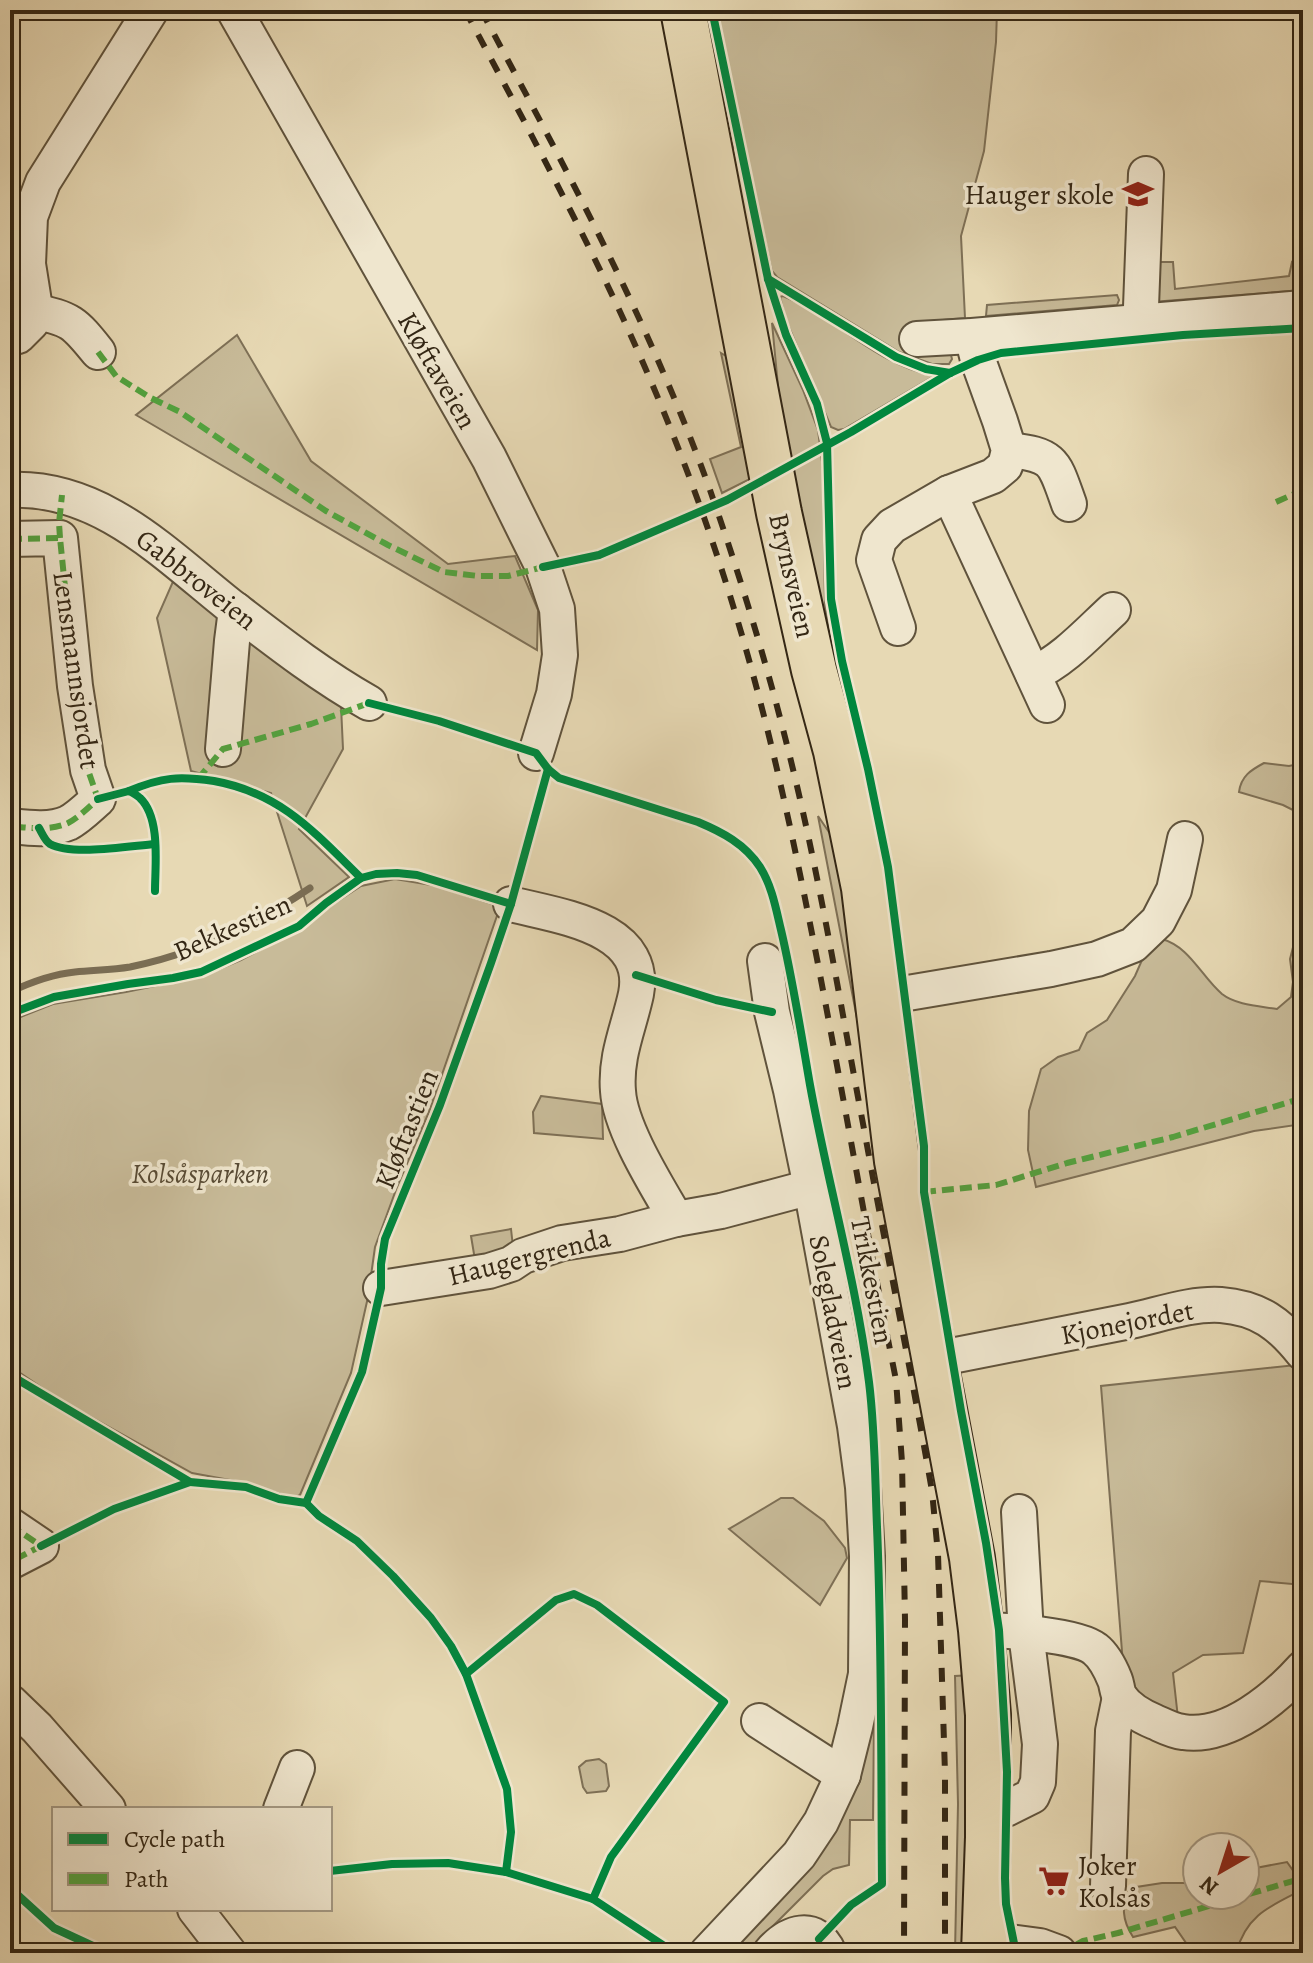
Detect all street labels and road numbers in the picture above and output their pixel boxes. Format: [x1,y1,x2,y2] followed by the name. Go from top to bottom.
[388,305,486,436] street label: Kløftaveien
[759,509,825,641] street label: Brynsveien
[128,520,265,639] street label: Gabbroveien
[43,569,109,772] street label: Lensmannsjordet
[168,885,297,971] street label: Bekkestien
[366,1064,448,1195] street label: Kløftastien
[841,1213,903,1347] street label: Trikkestien
[444,1218,615,1296] street label: Haugergrenda
[799,1232,867,1393] street label: Solegladveien
[1057,1291,1197,1354] street label: Kjonejordet

